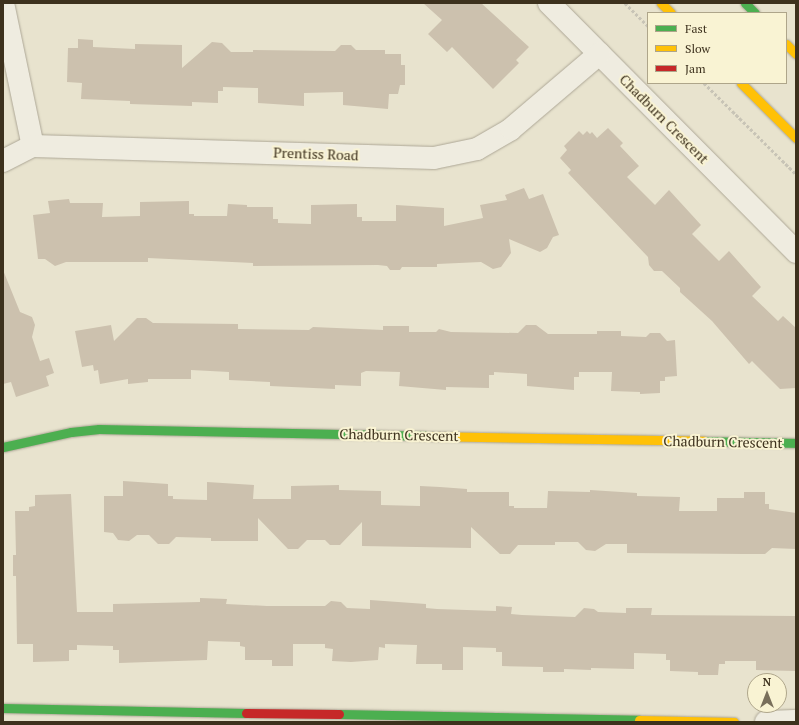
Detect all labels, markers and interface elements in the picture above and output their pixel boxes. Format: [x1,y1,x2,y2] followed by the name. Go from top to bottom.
[647,12,787,84] legend
[685,21,707,36] text: Fast
[685,41,710,56] text: Slow
[685,61,706,76] text: Jam
[616,71,712,167] street label: Chadburn Crescent
[273,144,359,164] street label: Prentiss Road
[339,426,459,444] street label: Chadburn Crescent
[663,433,783,451] street label: Chadburn Crescent
[747,673,787,713] north arrow
[763,675,771,689] text: N

